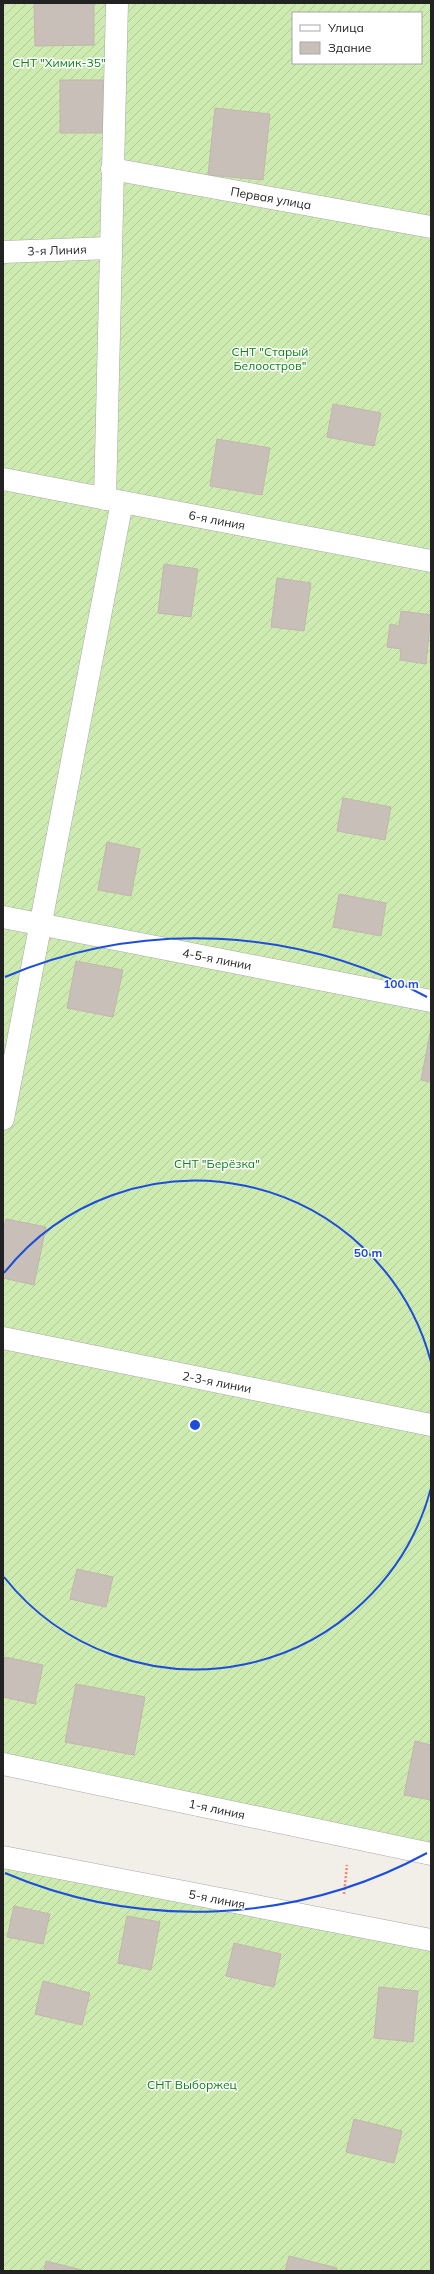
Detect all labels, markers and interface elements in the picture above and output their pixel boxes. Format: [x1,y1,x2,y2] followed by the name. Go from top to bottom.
[292,12,422,64] legend
[327,20,364,35] text: Улица
[328,40,372,55] text: Здание
[12,55,106,70] park label: СНТ "Химик-35"
[229,184,313,212] street label: Первая улица
[27,241,87,259] street label: 3-я Линия
[232,344,308,373] park label: СНТ "Старый Белоостров"
[188,507,246,533] street label: 6-я линия
[181,945,253,973] street label: 4-5-я линии
[383,976,419,991] text: 100 m
[174,1156,260,1171] park label: СНТ "Берёзка"
[354,1245,382,1260] text: 50 m
[181,1368,253,1396] street label: 2-3-я линии
[188,1418,202,1432] centre of rings
[187,1796,247,1822] street label: 1-я линия
[188,1886,246,1912] street label: 5-я линия
[147,2077,237,2092] park label: СНТ Выборжец

